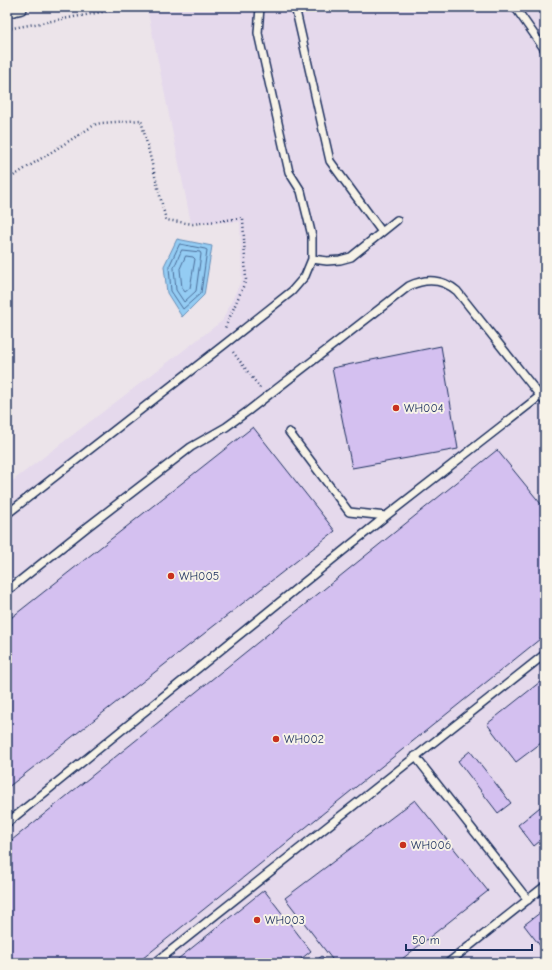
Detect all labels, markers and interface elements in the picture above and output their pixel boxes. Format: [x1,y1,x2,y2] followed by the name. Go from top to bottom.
[404,401,444,415] place label: WH004
[391,403,401,413] marker: WH004
[179,569,219,583] place label: WH005
[166,571,176,581] marker: WH005
[284,732,324,746] place label: WH002
[271,734,281,744] marker: WH002
[411,838,451,852] place label: WH006
[398,840,408,850] marker: WH006
[265,913,305,927] place label: WH003
[252,915,262,925] marker: WH003
[406,926,532,952] scale bar
[412,933,440,947] text: 50 m

